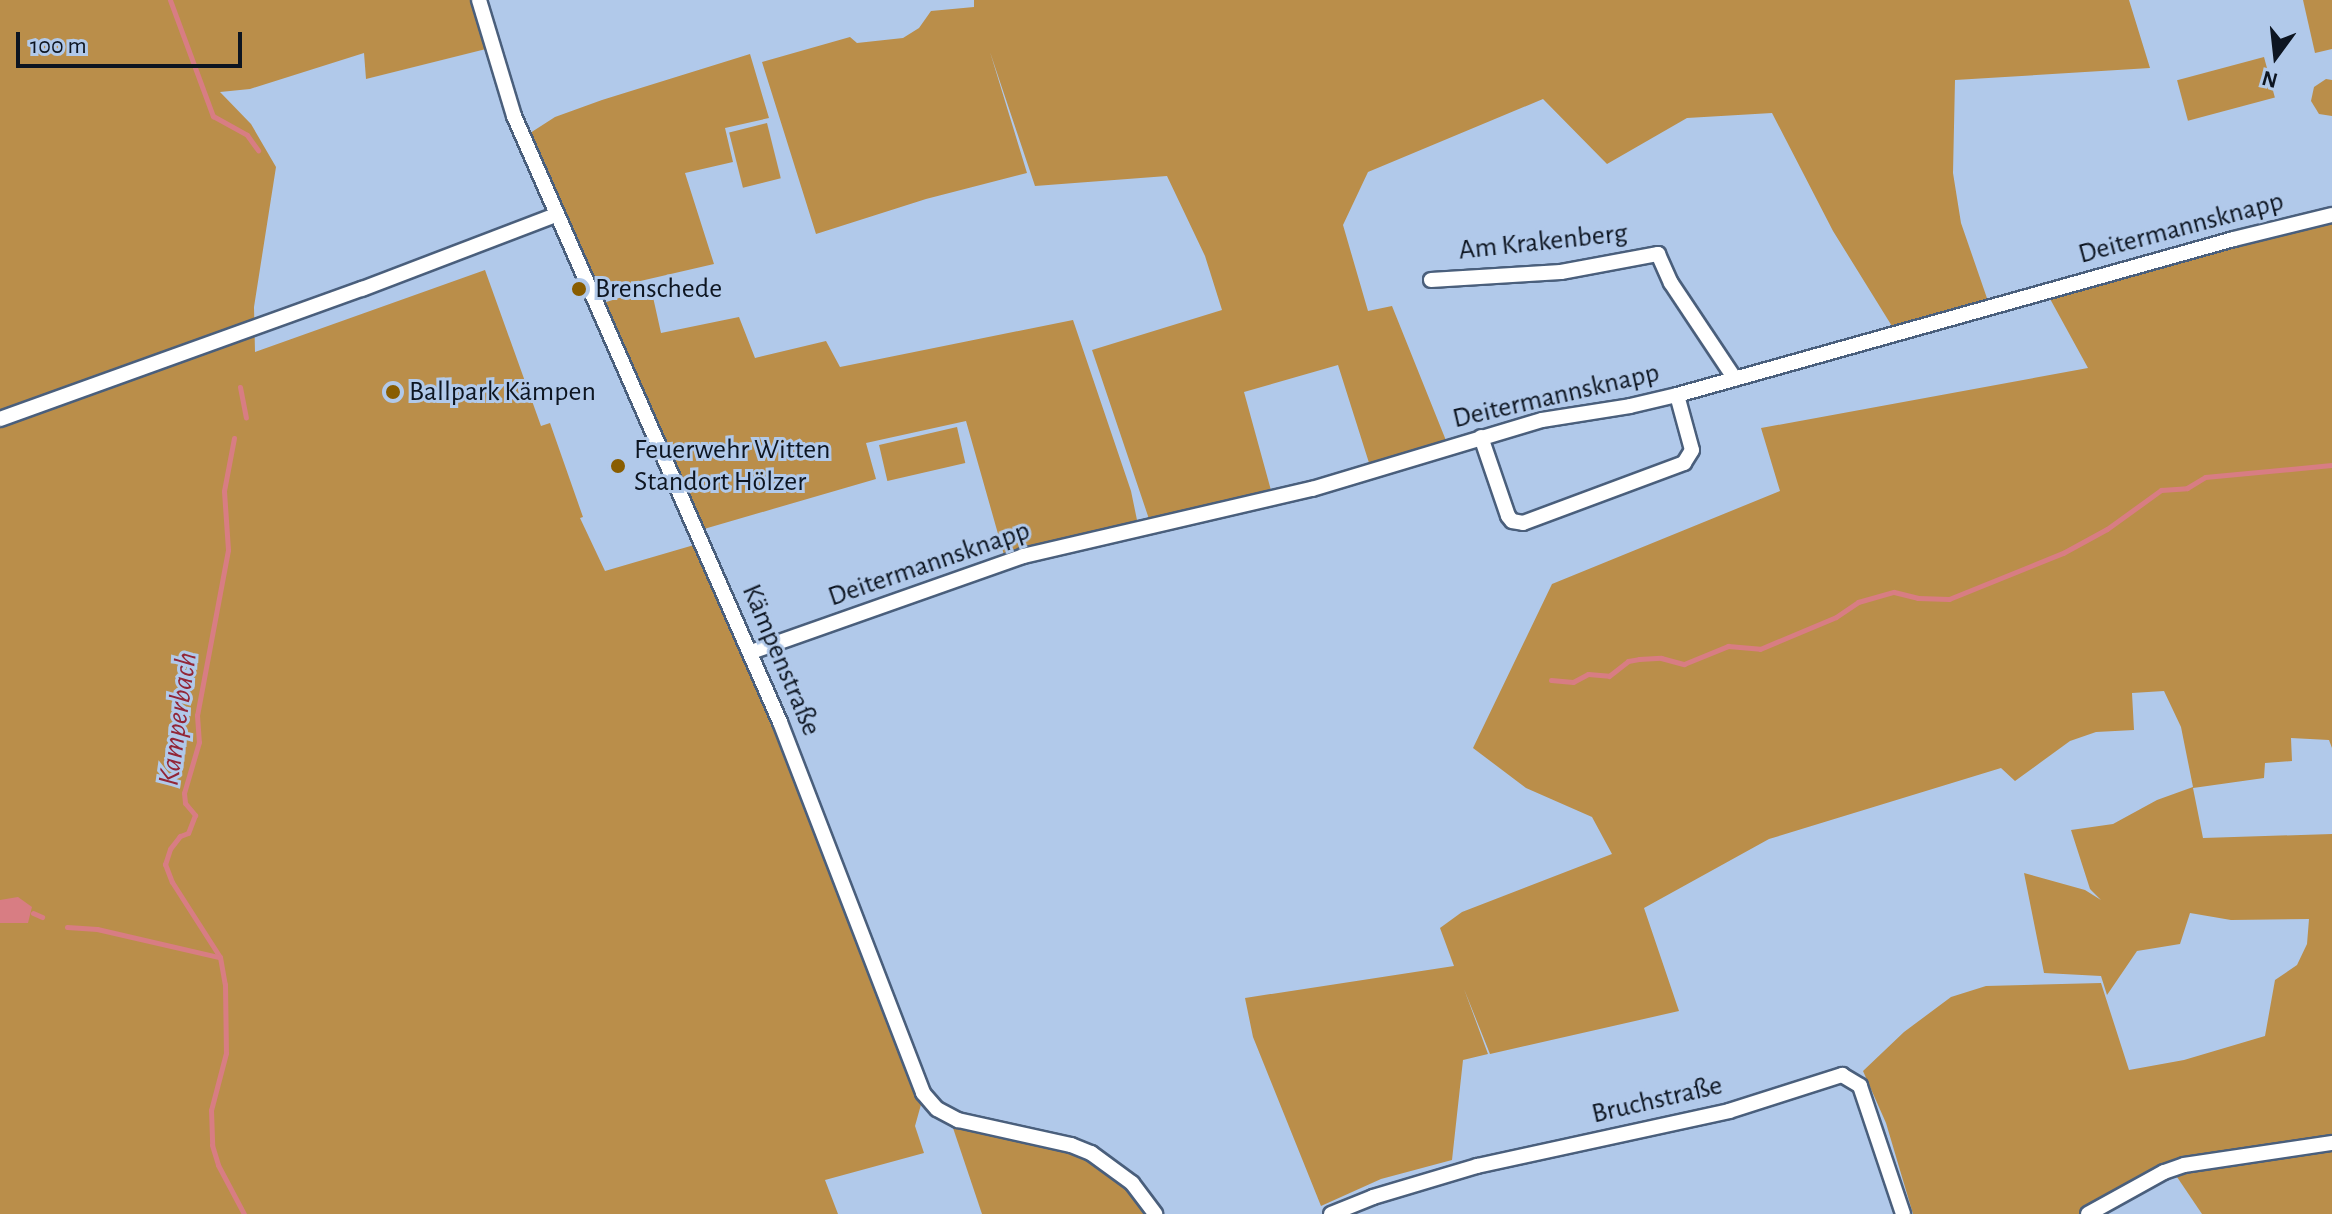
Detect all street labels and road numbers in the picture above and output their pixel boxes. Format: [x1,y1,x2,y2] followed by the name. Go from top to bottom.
[2075,184,2287,272] street label: Deitermannsknapp
[1457,216,1629,268] street label: Am Krakenberg
[1449,356,1663,436] street label: Deitermannsknapp
[824,514,1034,614] street label: Deitermannsknapp
[734,579,828,741] street label: Kämpenstraße
[1589,1069,1725,1131] street label: Bruchstraße

